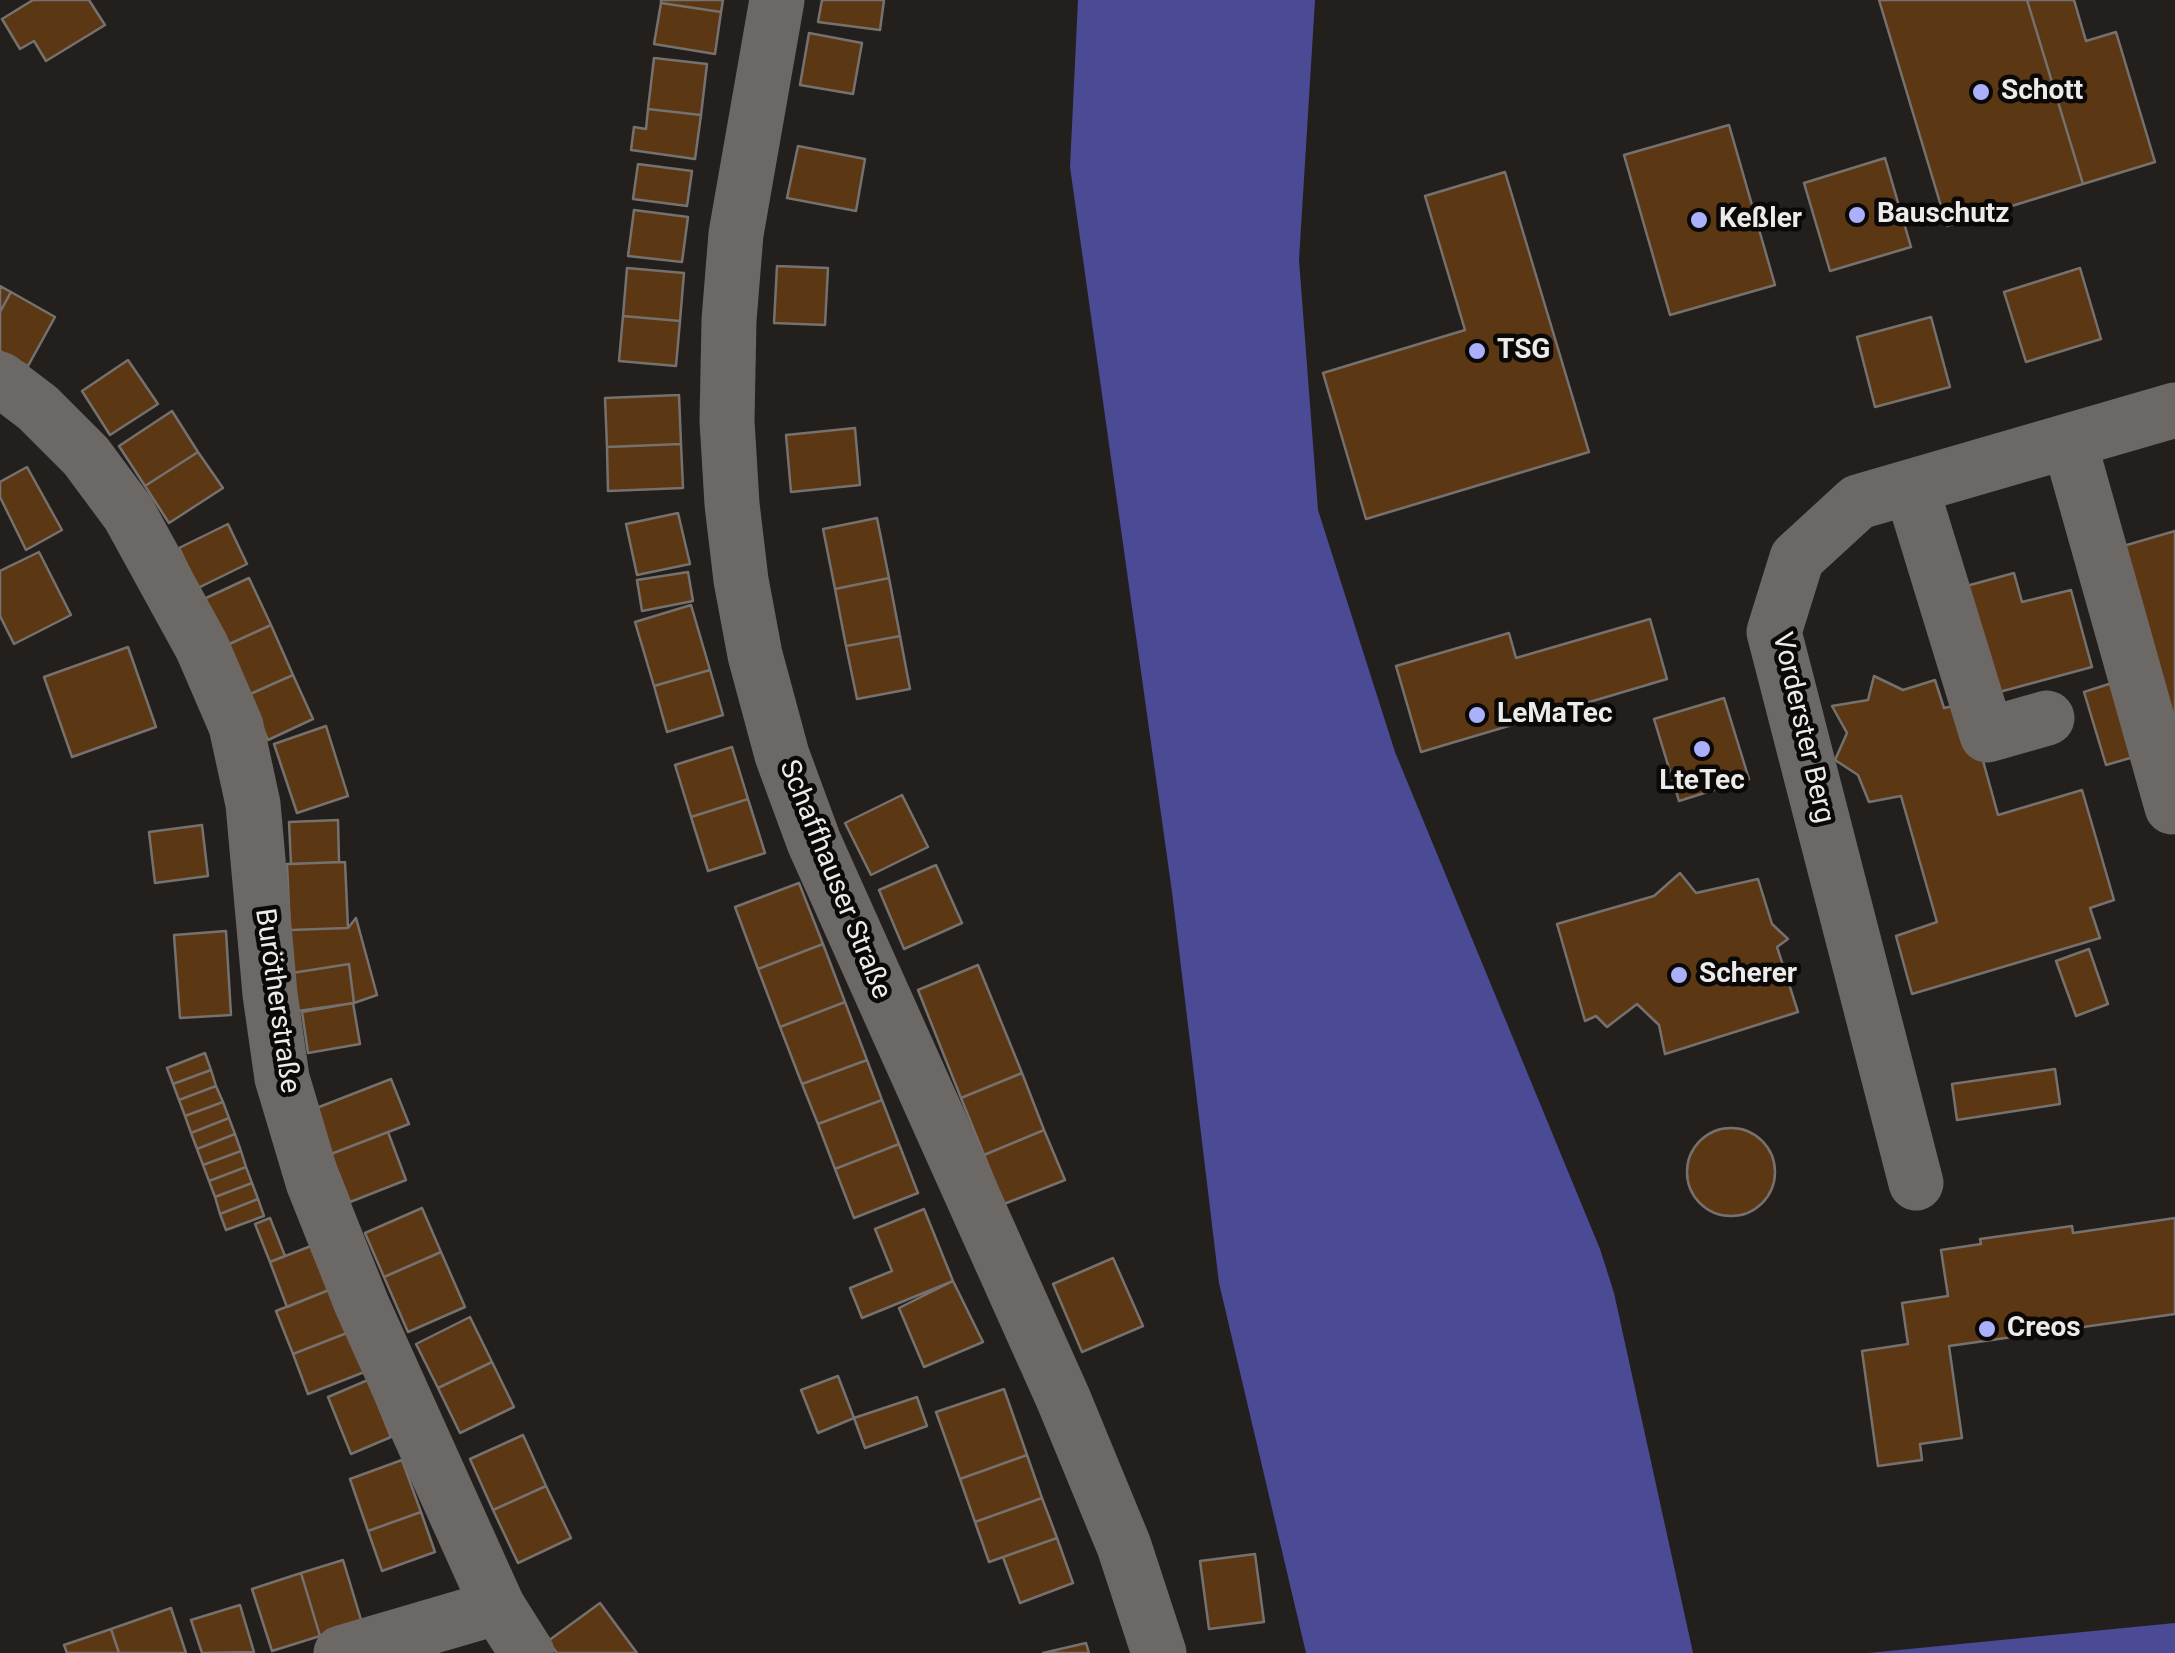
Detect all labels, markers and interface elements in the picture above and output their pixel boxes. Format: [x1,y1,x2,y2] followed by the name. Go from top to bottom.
[2001,75,2083,109] place label: Schott
[1970,81,1992,103] marker: Schott
[1877,198,2010,232] place label: Bauschutz
[1719,203,1802,237] place label: Keßler
[1846,204,1868,226] marker: Bauschutz
[1688,209,1710,231] marker: Keßler
[1497,334,1550,368] place label: TSG
[1466,340,1488,362] marker: TSG
[1764,629,1840,827] street label: Vorderster Berg
[1497,698,1613,732] place label: LeMaTec
[1466,704,1488,726] marker: LeMaTec
[1691,738,1713,760] marker: LteTec
[771,756,897,1004] street label: Schaffhauser Straße
[1659,765,1745,799] place label: LteTec
[246,906,306,1096] street label: Burötherstraße
[1699,958,1797,992] place label: Scherer
[1668,964,1690,986] marker: Scherer
[2007,1312,2081,1346] place label: Creos
[1976,1318,1998,1340] marker: Creos

